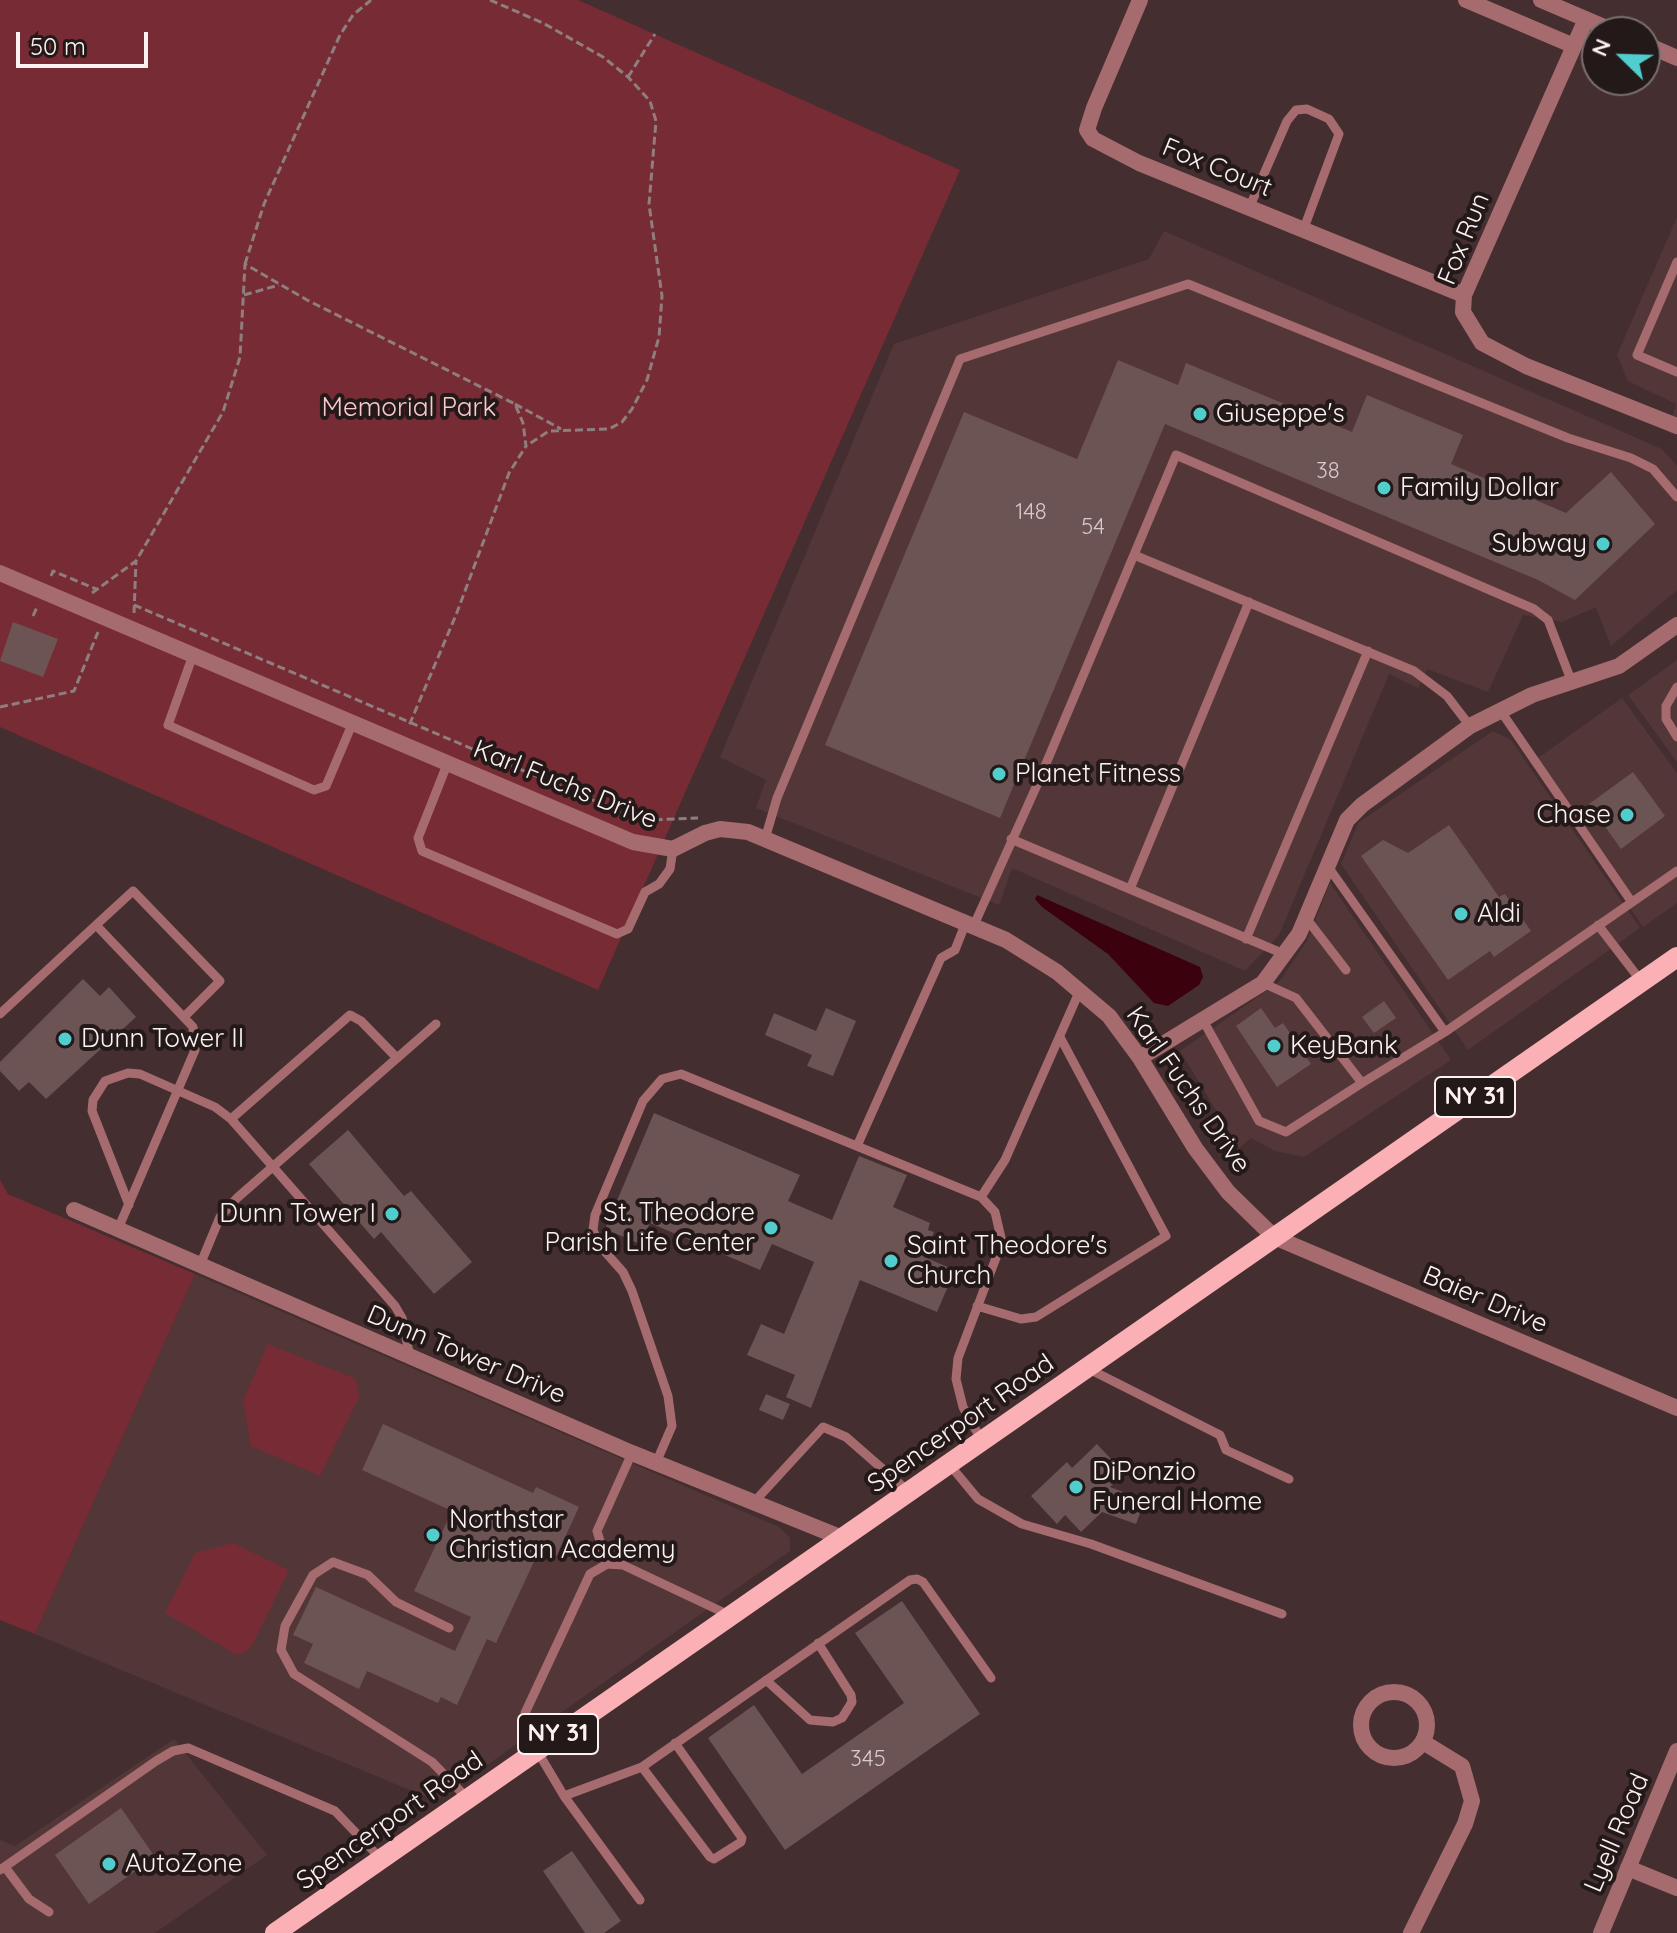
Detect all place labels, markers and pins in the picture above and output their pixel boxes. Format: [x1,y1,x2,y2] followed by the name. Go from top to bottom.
[1216,398,1345,430] place label: Giuseppe's
[1191,405,1209,423] marker: Giuseppe's
[1400,472,1559,504] place label: Family Dollar
[1375,479,1393,497] marker: Family Dollar
[1492,528,1587,560] place label: Subway
[1594,535,1612,553] marker: Subway
[1015,758,1181,790] place label: Planet Fitness
[990,765,1008,783] marker: Planet Fitness
[1537,799,1611,831] place label: Chase
[1618,806,1636,824] marker: Chase
[1477,898,1521,930] place label: Aldi
[1452,905,1470,923] marker: Aldi
[81,1023,244,1055] place label: Dunn Tower II
[56,1030,74,1048] marker: Dunn Tower II
[1290,1030,1398,1062] place label: KeyBank
[1265,1037,1283,1055] marker: KeyBank
[545,1197,755,1258] place label: St. Theodore Parish Life Center
[219,1198,376,1230] place label: Dunn Tower I
[383,1205,401,1223] marker: Dunn Tower I
[762,1219,780,1237] marker: St. Theodore Parish Life Center
[907,1230,1108,1292] place label: Saint Theodore's Church
[882,1252,900,1270] marker: Saint Theodore's Church
[1092,1456,1262,1518] place label: DiPonzio Funeral Home
[1067,1478,1085,1496] marker: DiPonzio Funeral Home
[449,1504,676,1566] place label: Northstar Christian Academy
[424,1526,442,1544] marker: Northstar Christian Academy
[125,1848,243,1880] place label: AutoZone
[100,1855,118,1873] marker: AutoZone

